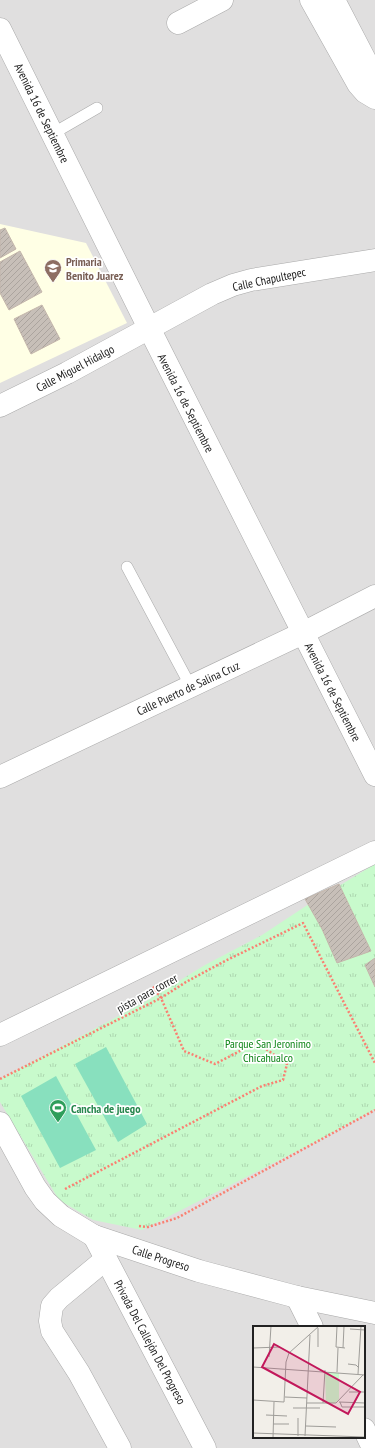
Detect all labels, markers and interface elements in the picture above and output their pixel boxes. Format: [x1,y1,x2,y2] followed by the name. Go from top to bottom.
[11,61,73,165] street label: Avenida 16 de Septiembre
[66,254,124,283] place label: Primaria Benito Juarez
[43,258,63,283] school or university icon: Primaria Benito Juarez
[231,264,308,294] street label: Calle Chapultepec
[33,341,117,395] street label: Calle Miguel Hidalgo
[155,351,217,455] street label: Avenida 16 de Septiembre
[302,640,364,744] street label: Avenida 16 de Septiembre
[134,658,242,718] street label: Calle Puerto de Salina Cruz
[114,970,181,1016] street label: pista para correr
[225,1036,311,1065] park label: Parque San Jeronimo Chicahualco
[48,1098,68,1123] sports icon: Cancha de juego
[71,1101,141,1116] place label: Cancha de juego
[130,1242,192,1274] street label: Calle Progreso
[111,1277,189,1407] street label: Privada Del Callejón Del Progreso
[253,1326,365,1438] inset map

